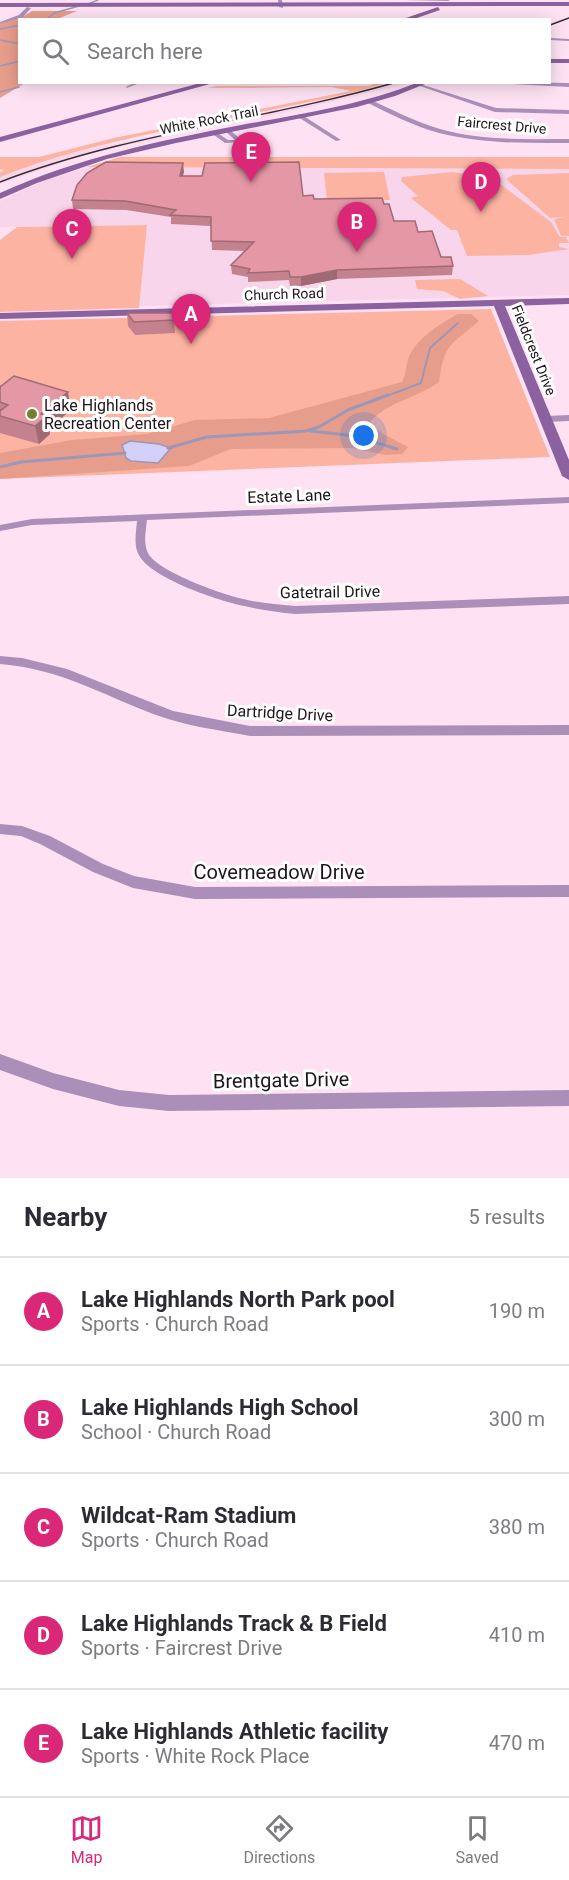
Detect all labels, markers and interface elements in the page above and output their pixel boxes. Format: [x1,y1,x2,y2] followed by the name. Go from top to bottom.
[18,18,551,84] search box
[39,35,72,68] icon: search
[87,39,203,64] text: Search here
[158,103,260,137] street label: White Rock Trail
[457,113,547,137] street label: Faircrest Drive
[232,132,270,182] pin: E
[462,162,500,212] pin: D
[338,202,376,252] pin: B
[52,210,92,259] pin: C
[244,285,324,303] street label: Church Road
[172,294,210,344] pin: A
[509,303,559,397] street label: Fieldcrest Drive
[44,396,172,433] place label: Lake Highlands Recreation Center
[25,407,39,421] marker: Lake Highlands Recreation Center
[349,421,378,450] your location
[247,485,331,507] street label: Estate Lane
[280,582,380,602] street label: Gatetrail Drive
[227,701,333,725] street label: Dartridge Drive
[193,860,365,884] street label: Covemeadow Drive
[213,1067,349,1093] street label: Brentgate Drive
[24,1202,107,1232] text: Nearby
[469,1205,545,1229] text: 5 results
[81,1287,395,1312] text: Lake Highlands North Park pool
[37,1299,50,1323] text: A
[489,1299,545,1323] text: 190 m
[81,1312,269,1336] text: Sports · Church Road
[81,1395,359,1420] text: Lake Highlands High School
[37,1407,50,1431] text: B
[489,1407,545,1431] text: 300 m
[81,1420,271,1444] text: School · Church Road
[81,1503,296,1528] text: Wildcat-Ram Stadium
[37,1515,50,1539] text: C
[489,1515,545,1539] text: 380 m
[81,1528,269,1552] text: Sports · Church Road
[81,1611,387,1636] text: Lake Highlands Track & B Field
[37,1623,50,1647] text: D
[489,1623,545,1647] text: 410 m
[81,1636,282,1660] text: Sports · Faircrest Drive
[81,1719,388,1744] text: Lake Highlands Athletic facility
[38,1731,49,1755] text: E
[489,1731,545,1755] text: 470 m
[81,1744,309,1768] text: Sports · White Rock Place
[70,1812,103,1867] tab: Map
[243,1812,315,1867] tab: Directions
[456,1812,499,1867] tab: Saved

